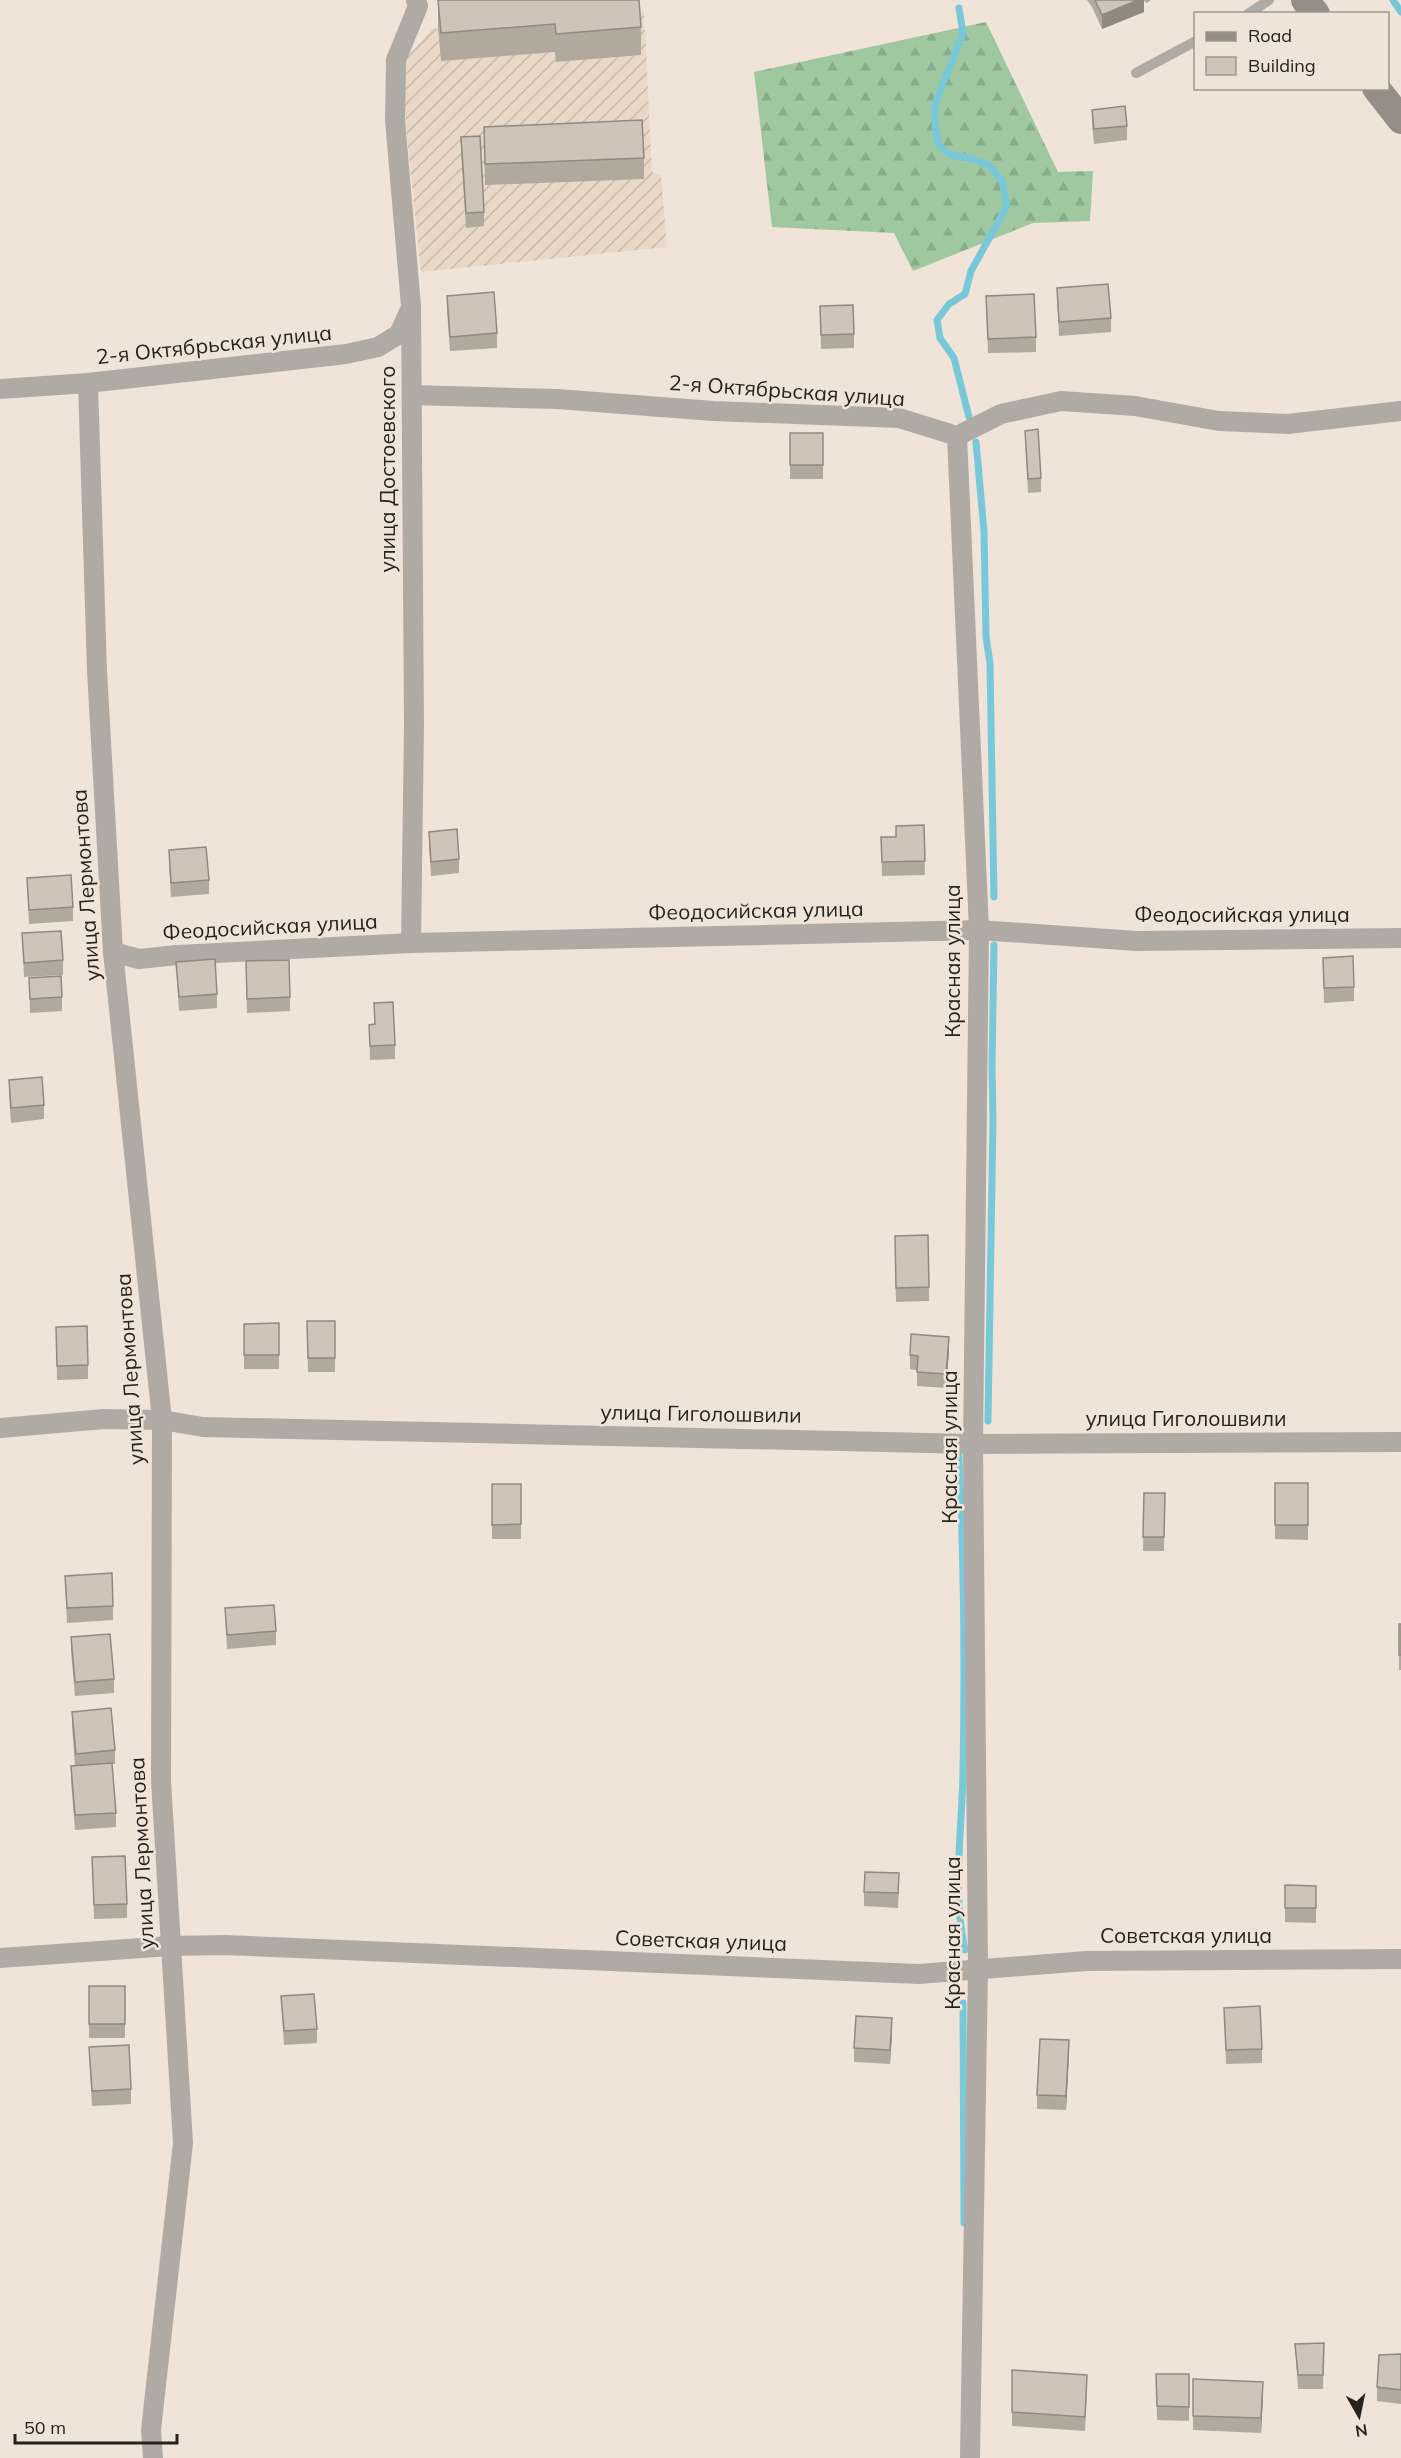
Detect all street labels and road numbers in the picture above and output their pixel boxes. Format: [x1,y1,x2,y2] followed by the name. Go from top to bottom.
[95,319,333,369] street label: 2-я Октябрьская улица
[374,365,400,573] street label: улица Достоевского
[668,369,906,411] street label: 2-я Октябрьская улица
[65,788,105,982] street label: улица Лермонтова
[939,884,965,1038] street label: Красная улица
[648,895,864,925] street label: Феодосийская улица
[1134,901,1350,927] street label: Феодосийская улица
[162,907,378,945] street label: Феодосийская улица
[109,1272,149,1466] street label: улица Лермонтова
[936,1370,962,1524] street label: Красная улица
[600,1398,802,1428] street label: улица Гиголошвили
[1085,1405,1287,1431] street label: улица Гиголошвили
[123,1756,159,1950] street label: улица Лермонтова
[939,1856,965,2010] street label: Красная улица
[1100,1922,1272,1948] street label: Советская улица
[615,1924,788,1956] street label: Советская улица

